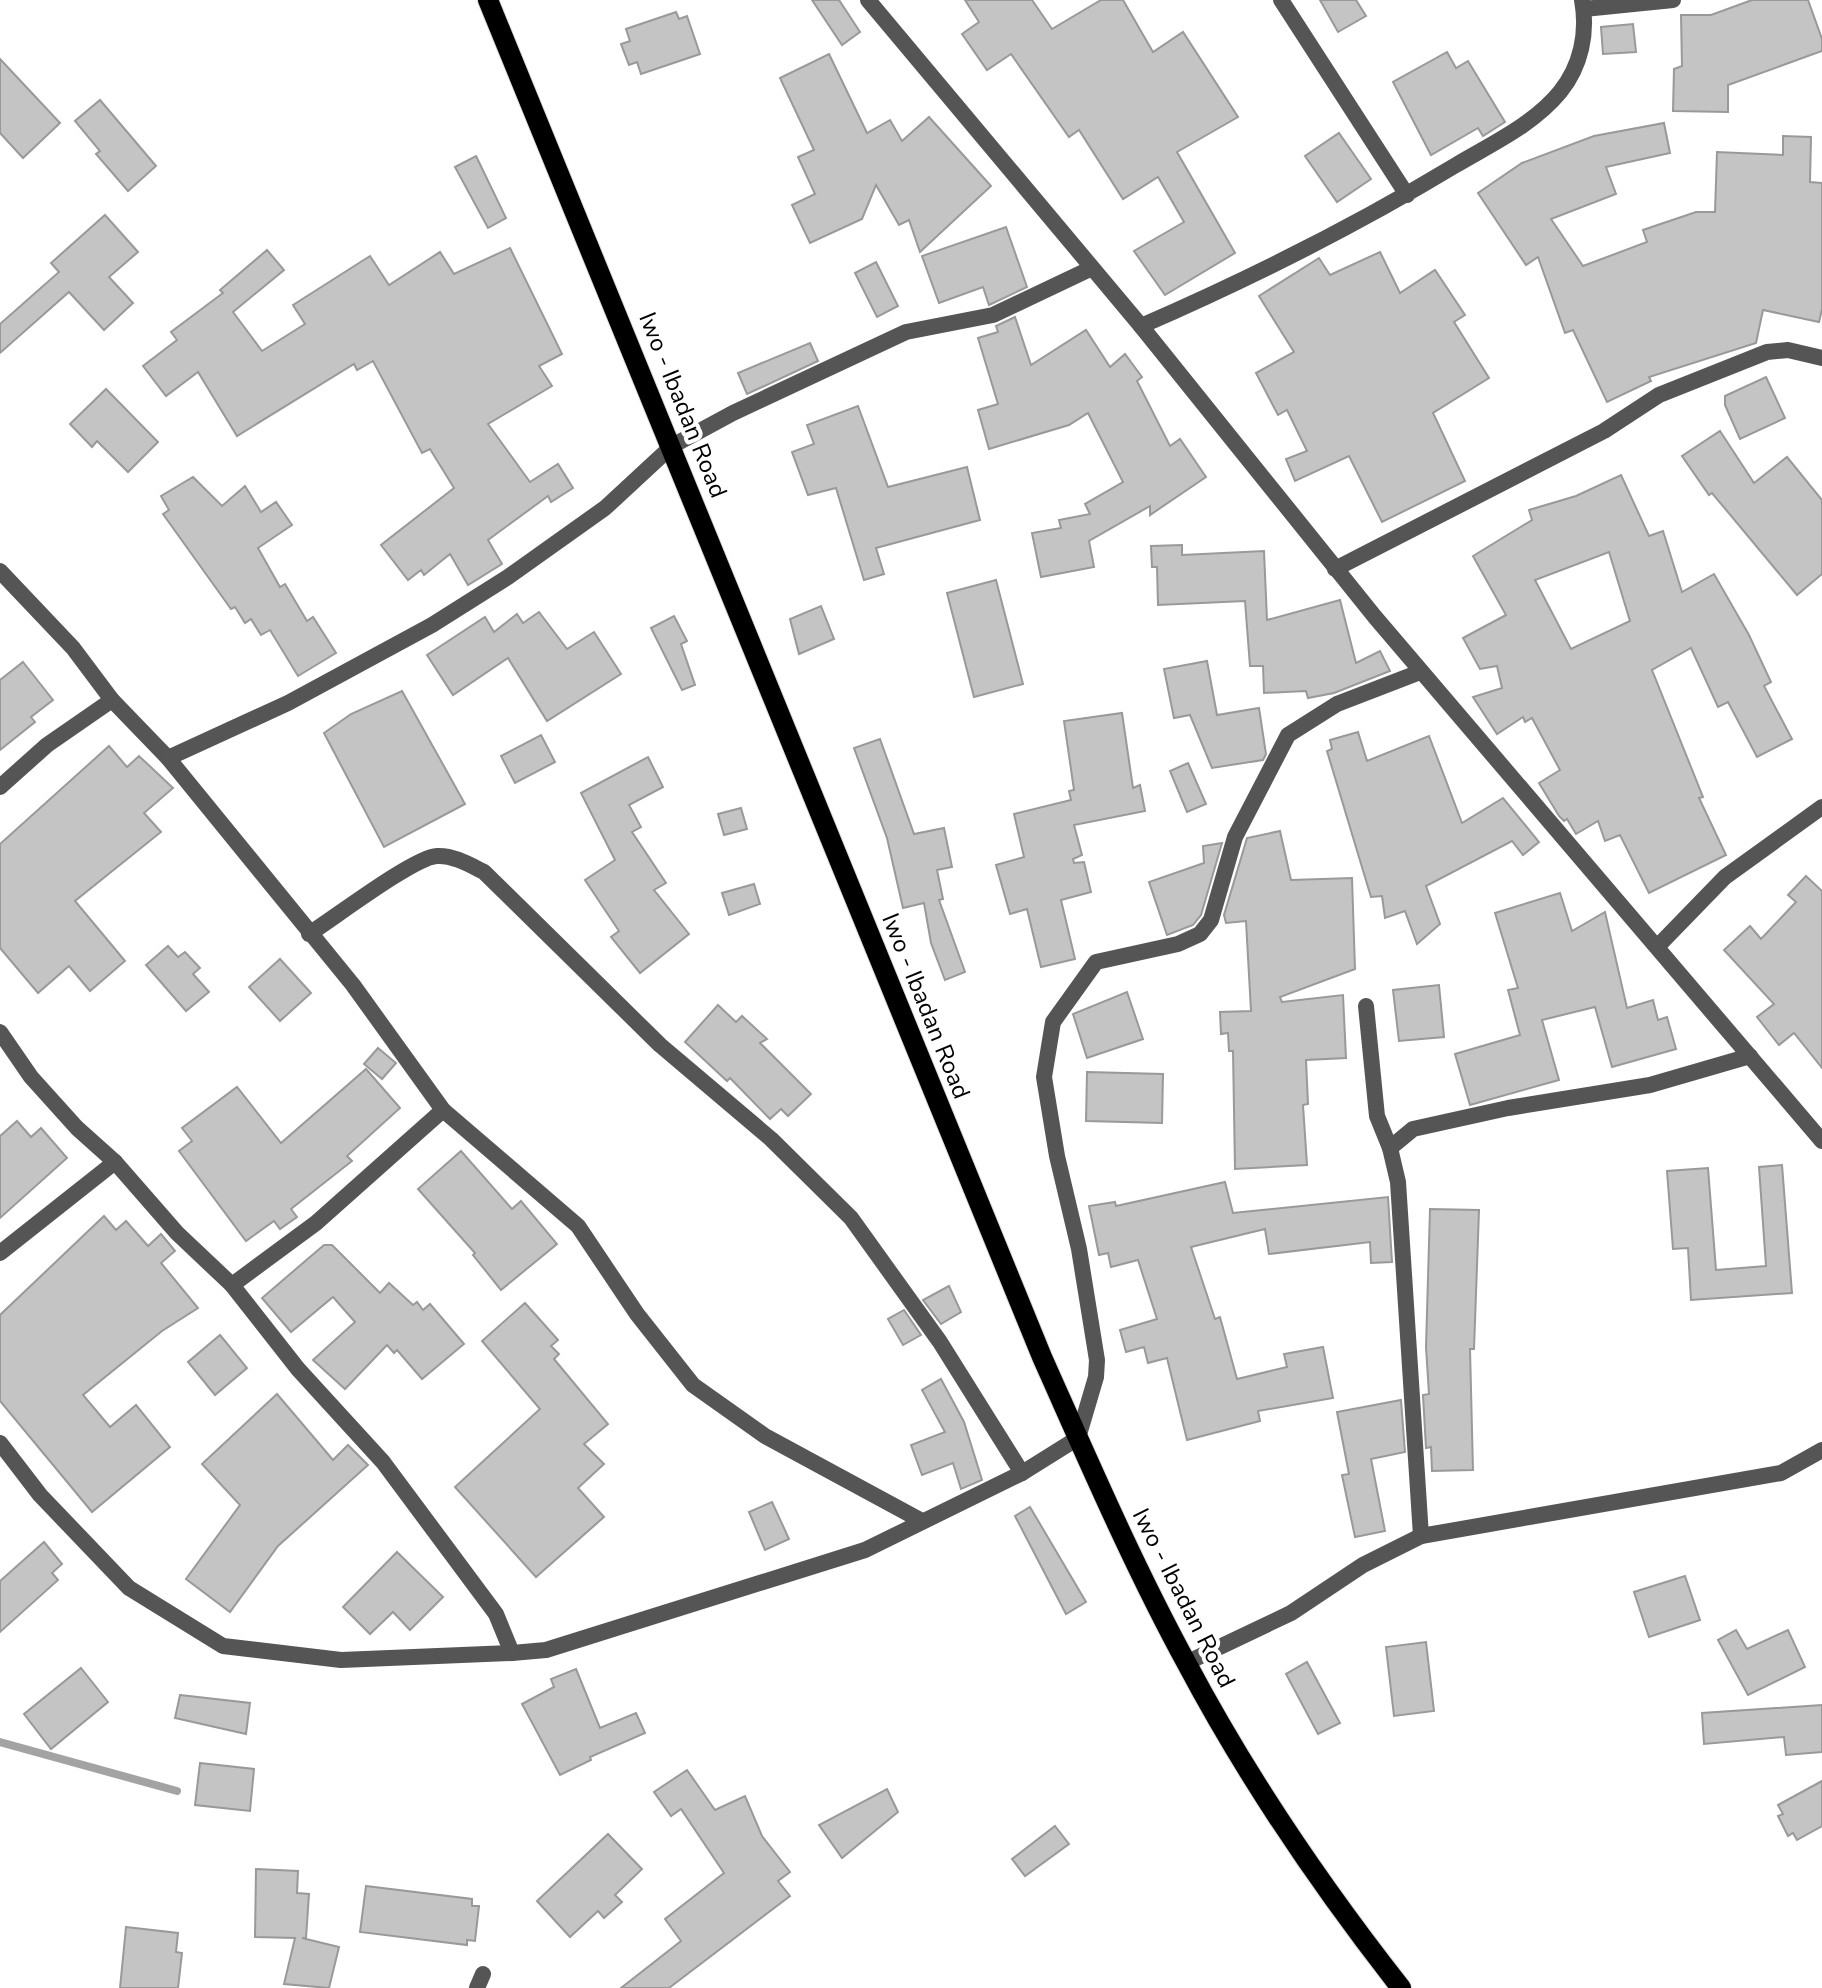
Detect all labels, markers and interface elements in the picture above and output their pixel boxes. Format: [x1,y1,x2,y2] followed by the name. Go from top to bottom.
[631,308,735,502] street label: Iwo - Ibadan Road
[874,909,978,1103] street label: Iwo - Ibadan Road
[1125,1503,1243,1693] street label: Iwo - Ibadan Road

